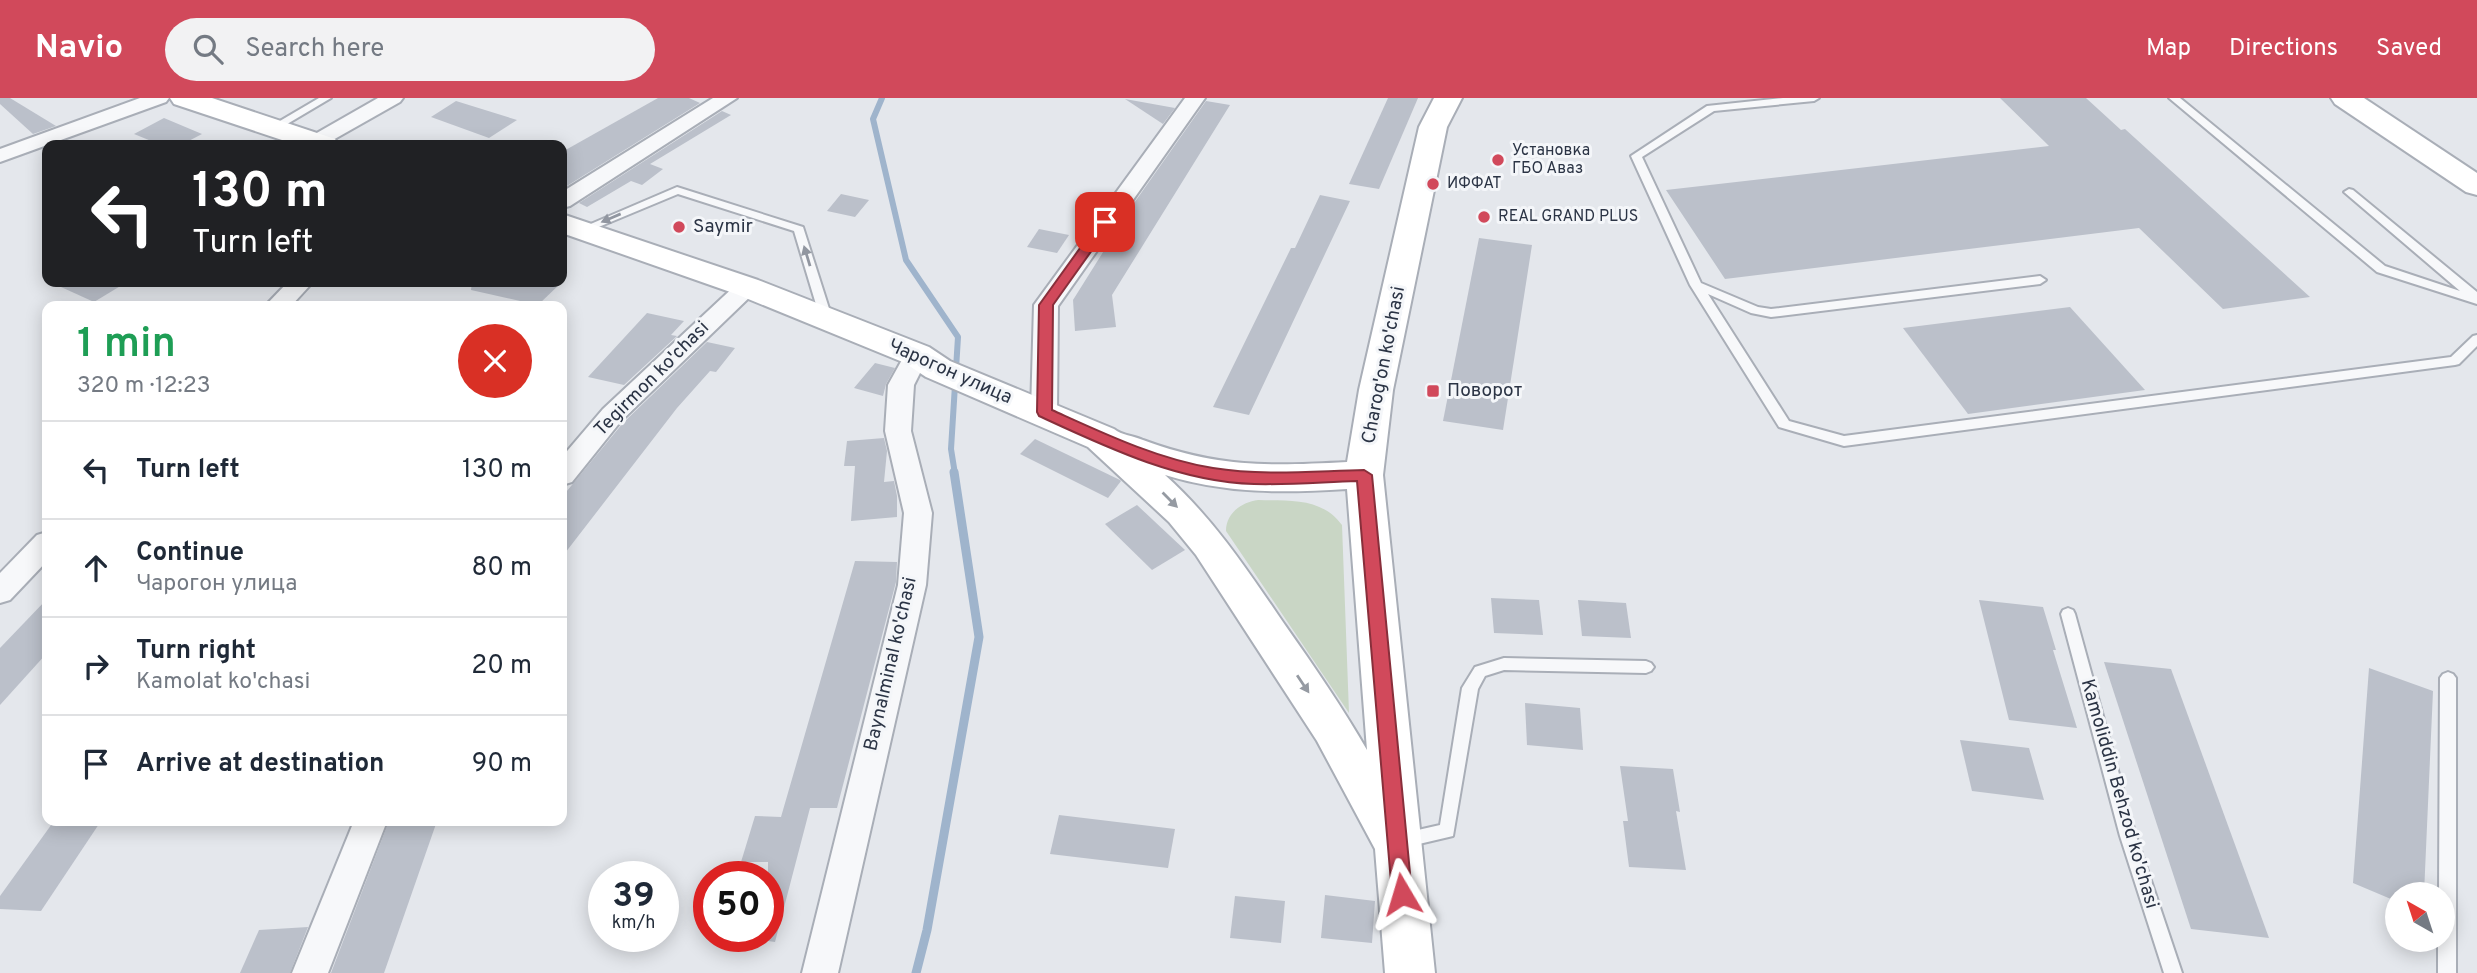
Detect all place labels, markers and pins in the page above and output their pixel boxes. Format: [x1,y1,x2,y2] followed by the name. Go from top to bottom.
[1512,141,1590,179] place label: Установка ГБО Аваз
[1490,152,1506,168] marker: Установка ГБО Аваз
[1447,174,1502,194] place label: ИФФАТ
[1425,176,1441,192] marker: ИФФАТ
[1075,192,1135,252] pin
[1498,207,1638,227] place label: REAL GRAND PLUS
[1476,209,1492,225] marker: REAL GRAND PLUS
[693,215,753,239] place label: Saymir
[671,219,687,235] marker: Saymir
[1447,379,1523,403] place label: Поворот
[1425,383,1441,399] marker: Поворот

